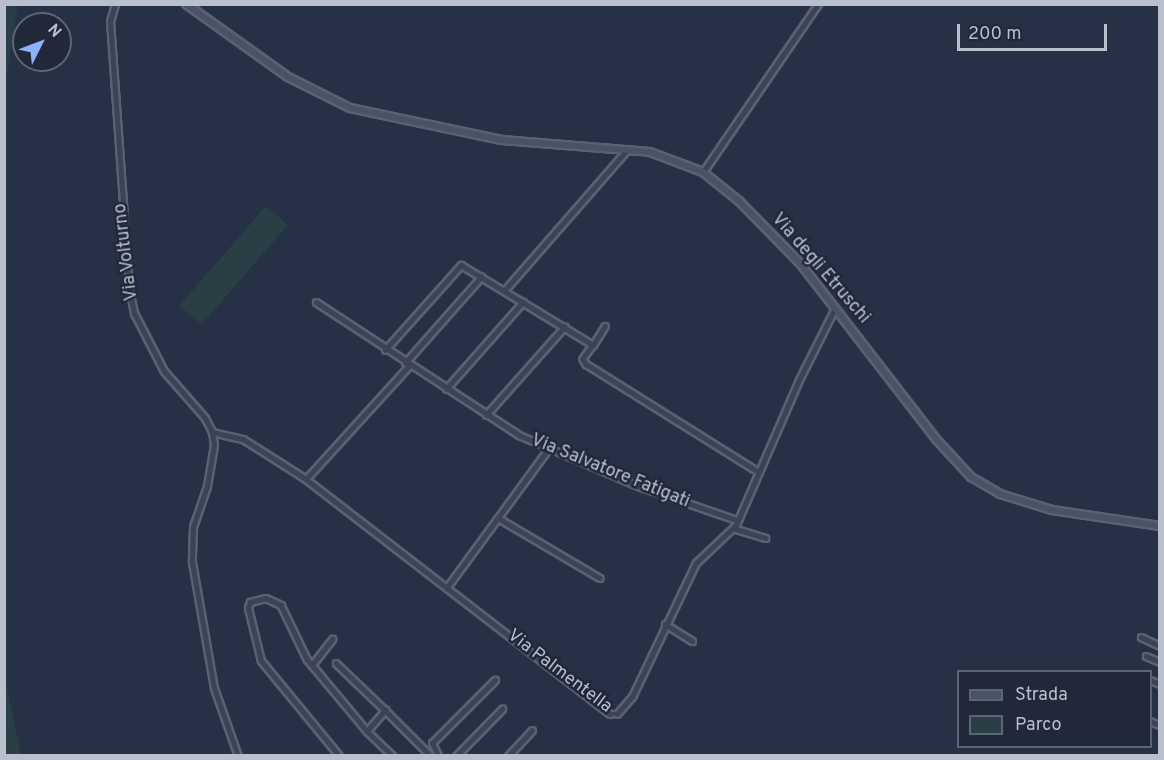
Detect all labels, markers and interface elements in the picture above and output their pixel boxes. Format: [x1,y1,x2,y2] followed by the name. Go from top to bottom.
[12,12,72,72] north arrow
[960,12,1110,50] scale bar
[43,20,65,42] text: N
[968,23,1021,46] text: 200 m
[110,202,144,302] street label: Via Volturno
[766,209,874,329] street label: Via degli Etruschi
[527,430,693,514] street label: Via Salvatore Fatigati
[502,626,616,718] street label: Via Palmentella
[957,670,1152,748] legend
[1015,684,1068,707] text: Strada
[1015,714,1061,737] text: Parco

